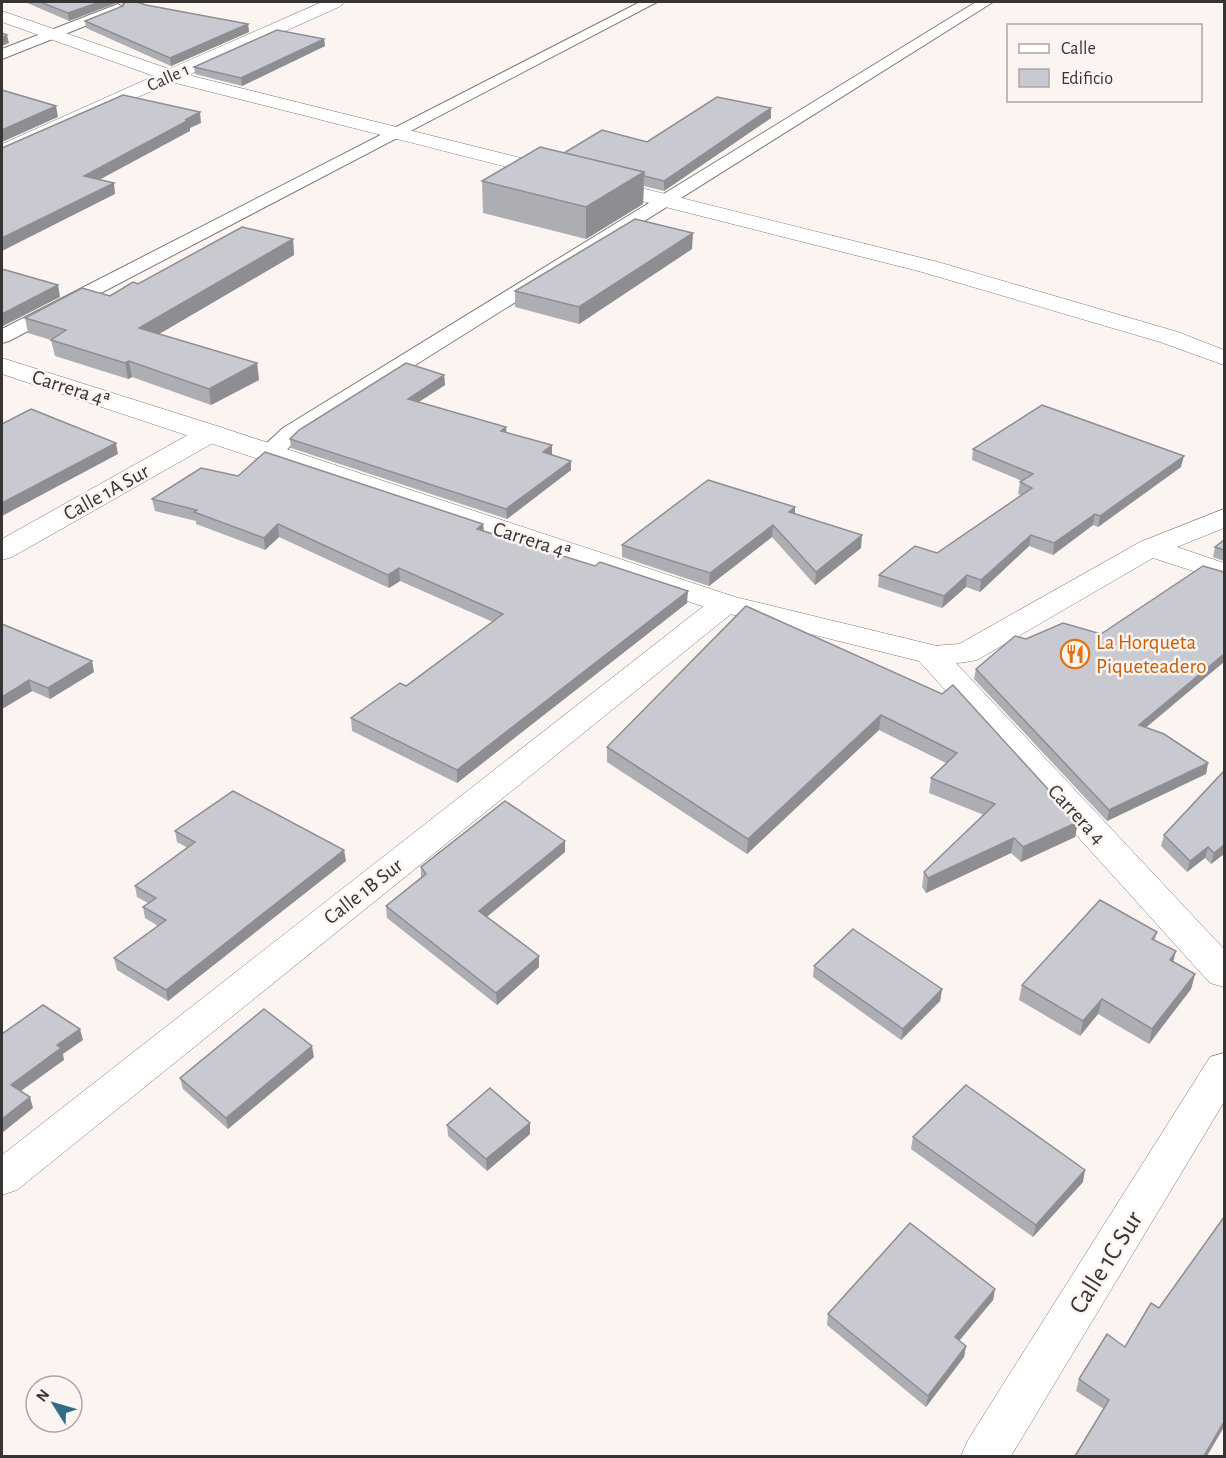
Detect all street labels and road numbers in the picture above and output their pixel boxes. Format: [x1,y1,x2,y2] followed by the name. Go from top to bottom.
[145,61,192,95] street label: Calle 1
[29,366,112,411] street label: Carrera 4ª
[60,460,153,524] street label: Calle 1A Sur
[490,518,573,563] street label: Carrera 4ª
[1044,780,1109,848] street label: Carrera 4
[320,854,407,928] street label: Calle 1B Sur
[1064,1206,1148,1318] street label: Calle 1C Sur

